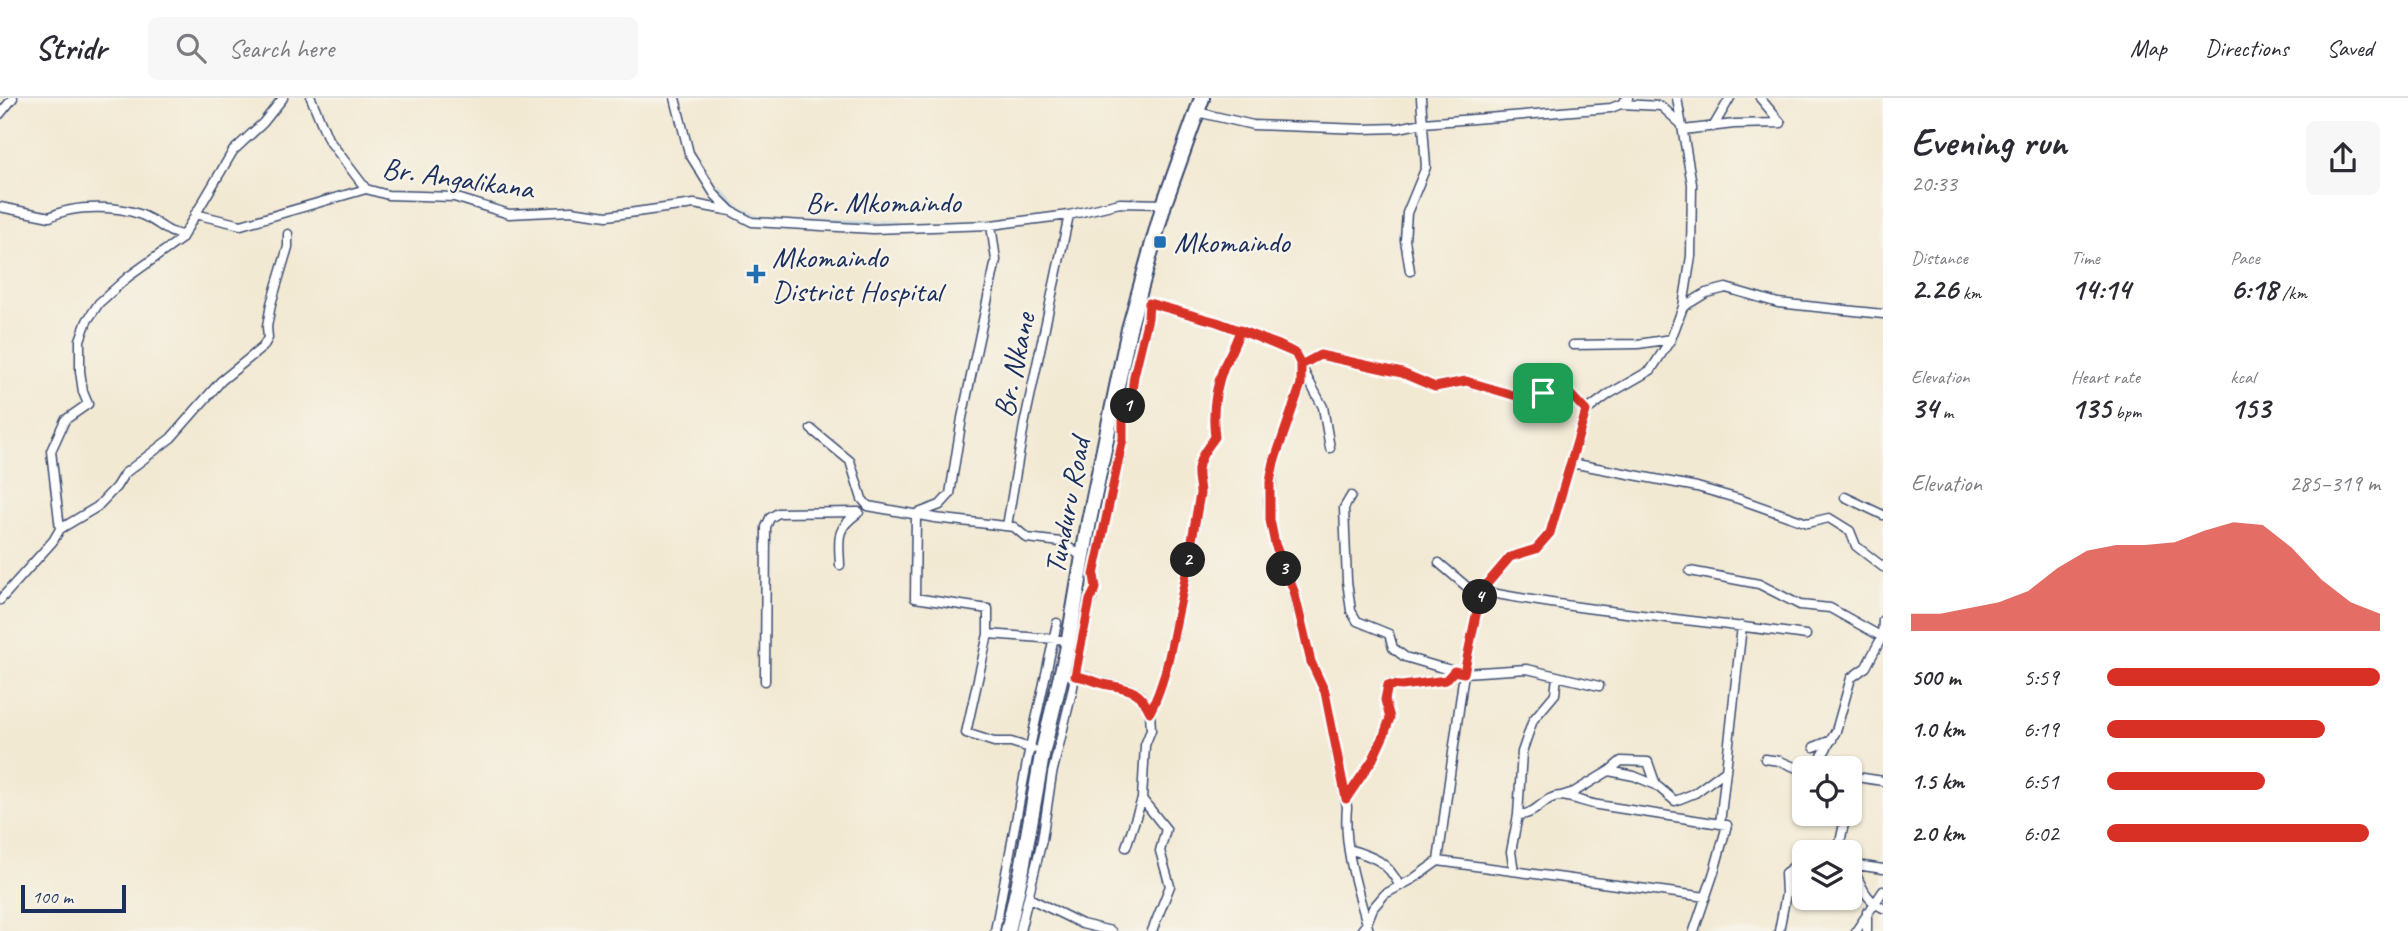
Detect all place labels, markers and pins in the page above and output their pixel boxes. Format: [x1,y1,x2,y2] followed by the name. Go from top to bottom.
[1174,223,1291,261] place label: Mkomaindo
[1152,234,1168,250] marker: Mkomaindo
[772,238,946,310] place label: Mkomaindo District Hospital
[746,264,766,284] marker: Mkomaindo District Hospital
[1513,363,1573,423] pin
[1110,388,1146,424] pin: 1
[1170,542,1206,578] pin: 2
[1266,552,1302,587] pin: 3
[1462,580,1498,614] pin: 4

